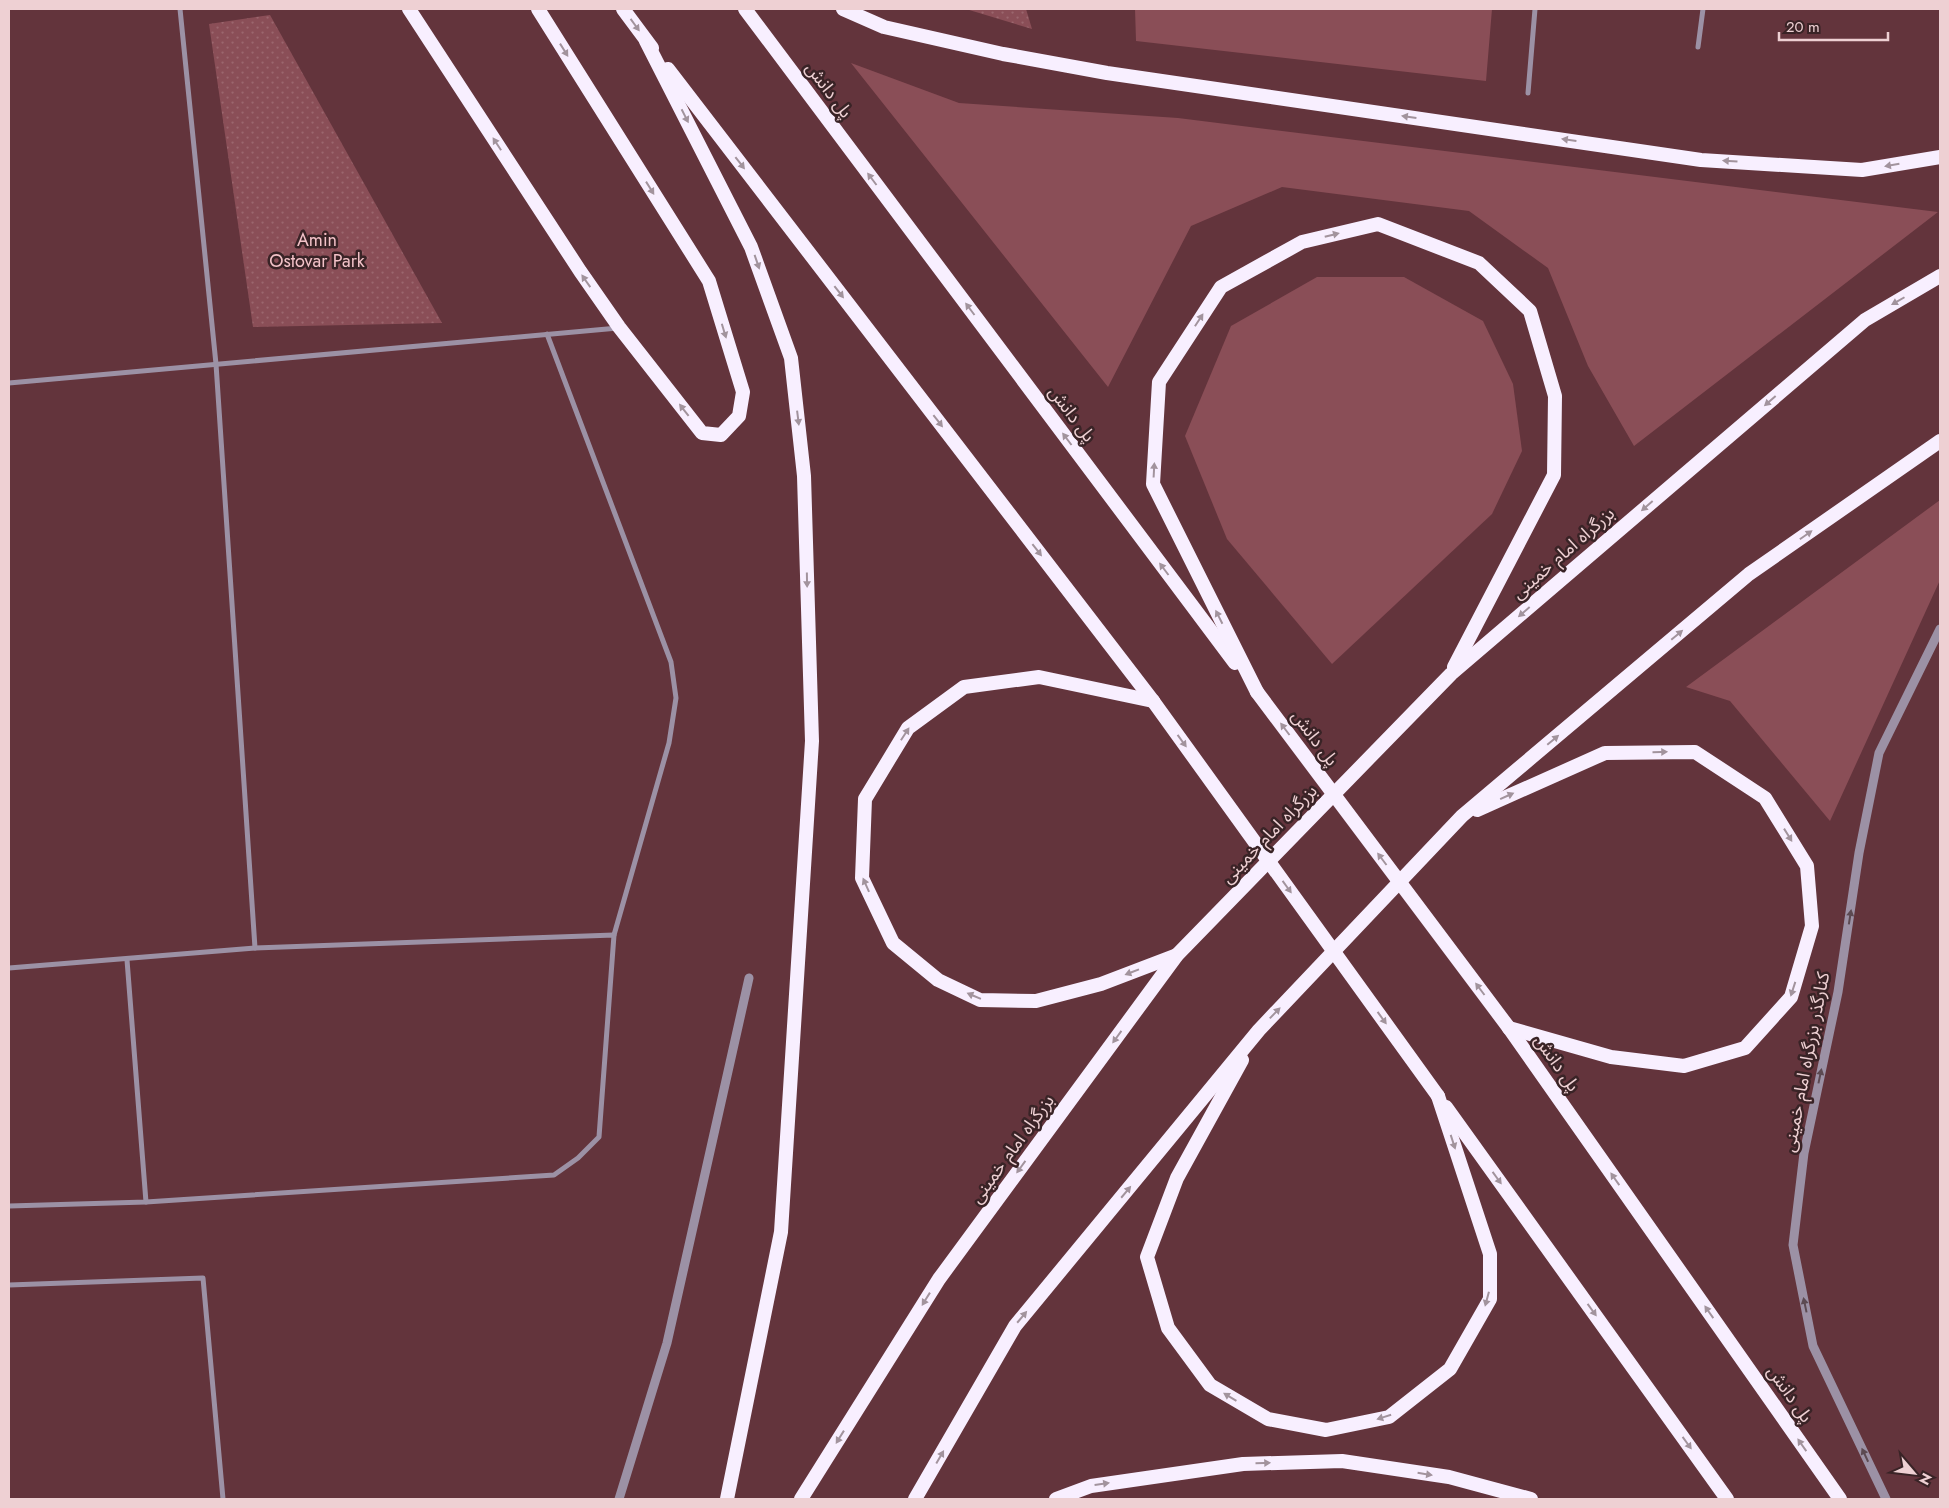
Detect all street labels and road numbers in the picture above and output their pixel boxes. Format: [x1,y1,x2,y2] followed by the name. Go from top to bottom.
[799,56,859,124] street label: پل دانش
[1042,380,1102,448] street label: پل دانش
[1506,501,1621,606] street label: بزرگراه امام خمینی
[1285,704,1345,772] street label: پل دانش
[1215,779,1324,890] street label: بزرگراه امام خمینی
[1776,969,1837,1154] street label: کنارگذر بزرگراه امام خمینی
[1528,1029,1586,1097] street label: پل دانش
[964,1089,1061,1209] street label: بزرگراه امام خمینی
[1761,1360,1819,1428] street label: پل دانش

